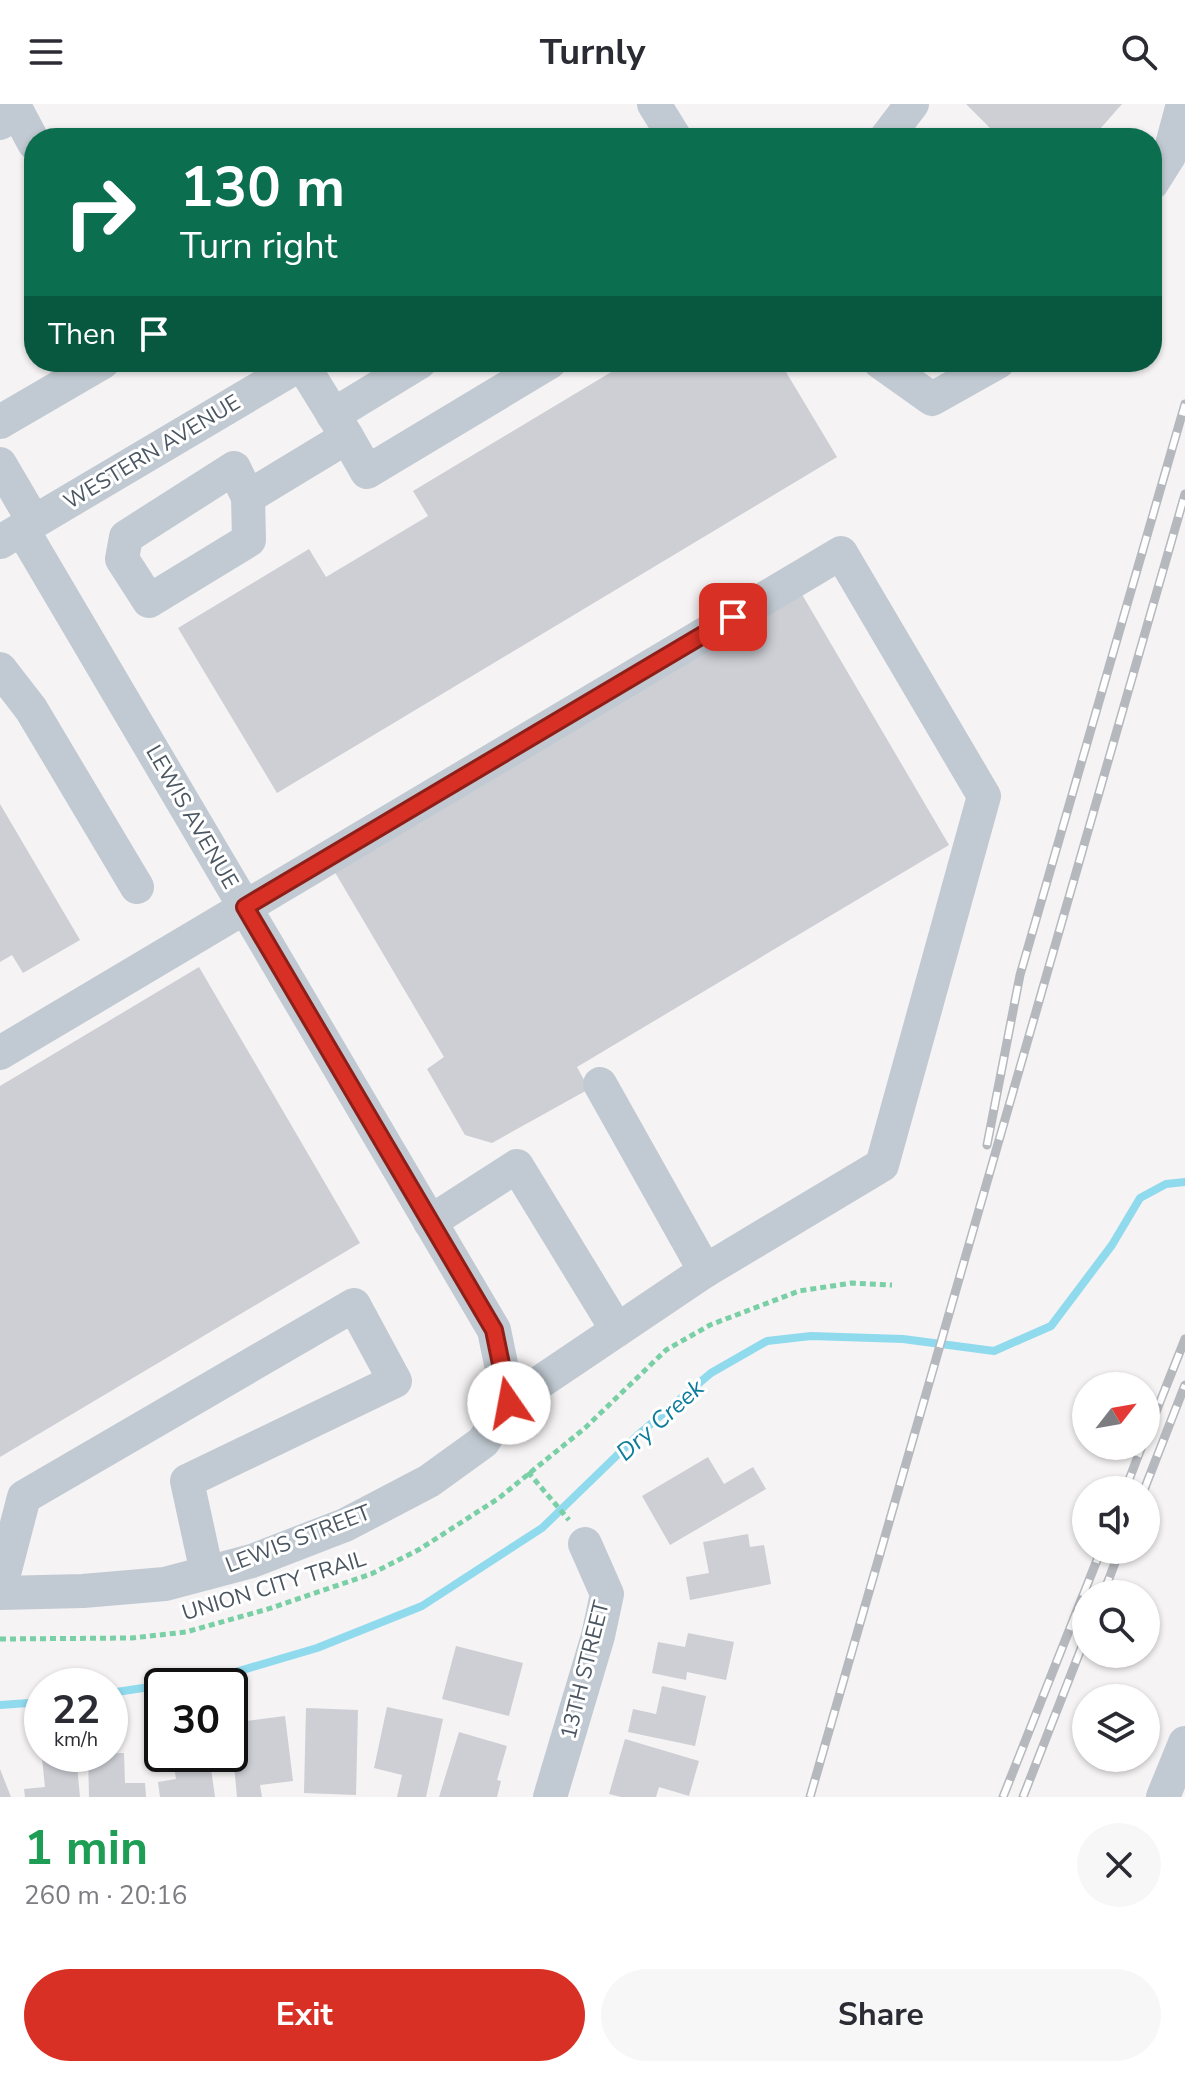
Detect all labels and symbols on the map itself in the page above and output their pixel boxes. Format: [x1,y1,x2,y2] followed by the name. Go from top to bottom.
[58,387,246,517] street label: WESTERN AVENUE
[699,583,767,651] pin
[139,740,245,894] street label: LEWIS AVENUE
[467,1361,551,1445] position arrow
[609,1371,711,1468] water label: Dry Creek
[1072,1372,1160,1460] north arrow
[221,1497,376,1580] street label: LEWIS STREET
[178,1544,370,1628] street label: UNION CITY TRAIL
[553,1597,617,1742] street label: 13TH STREET
[144,1668,248,1772] speed limit sign: 30

